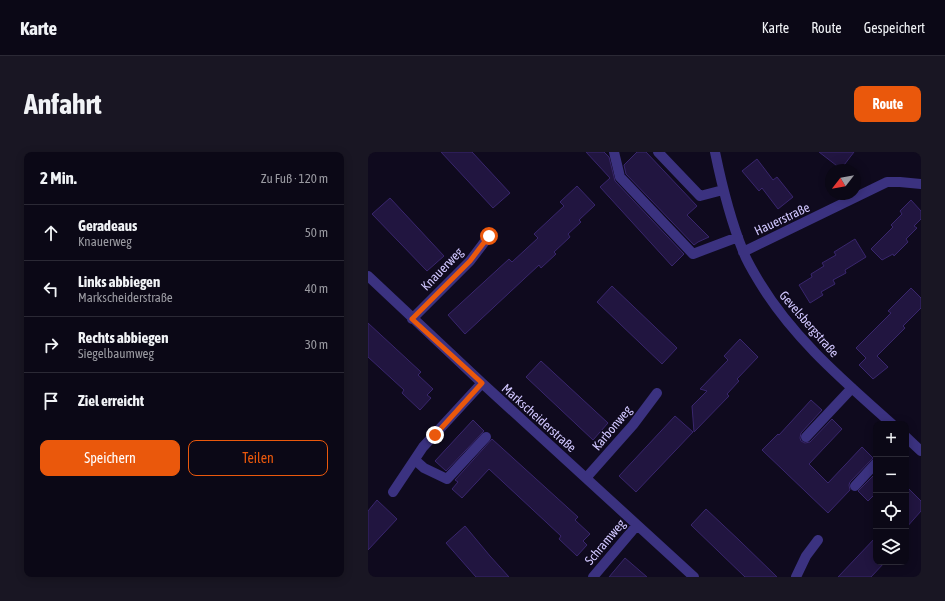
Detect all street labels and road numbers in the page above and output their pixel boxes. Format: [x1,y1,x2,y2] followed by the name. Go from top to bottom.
[752,200,812,238] street label: Hauerstraße
[418,244,466,294] street label: Knauerweg
[776,288,842,360] street label: Gevelsbergstraße
[499,381,579,455] street label: Markscheiderstraße
[589,402,635,453] street label: Karbonweg
[582,516,629,568] street label: Schramweg

